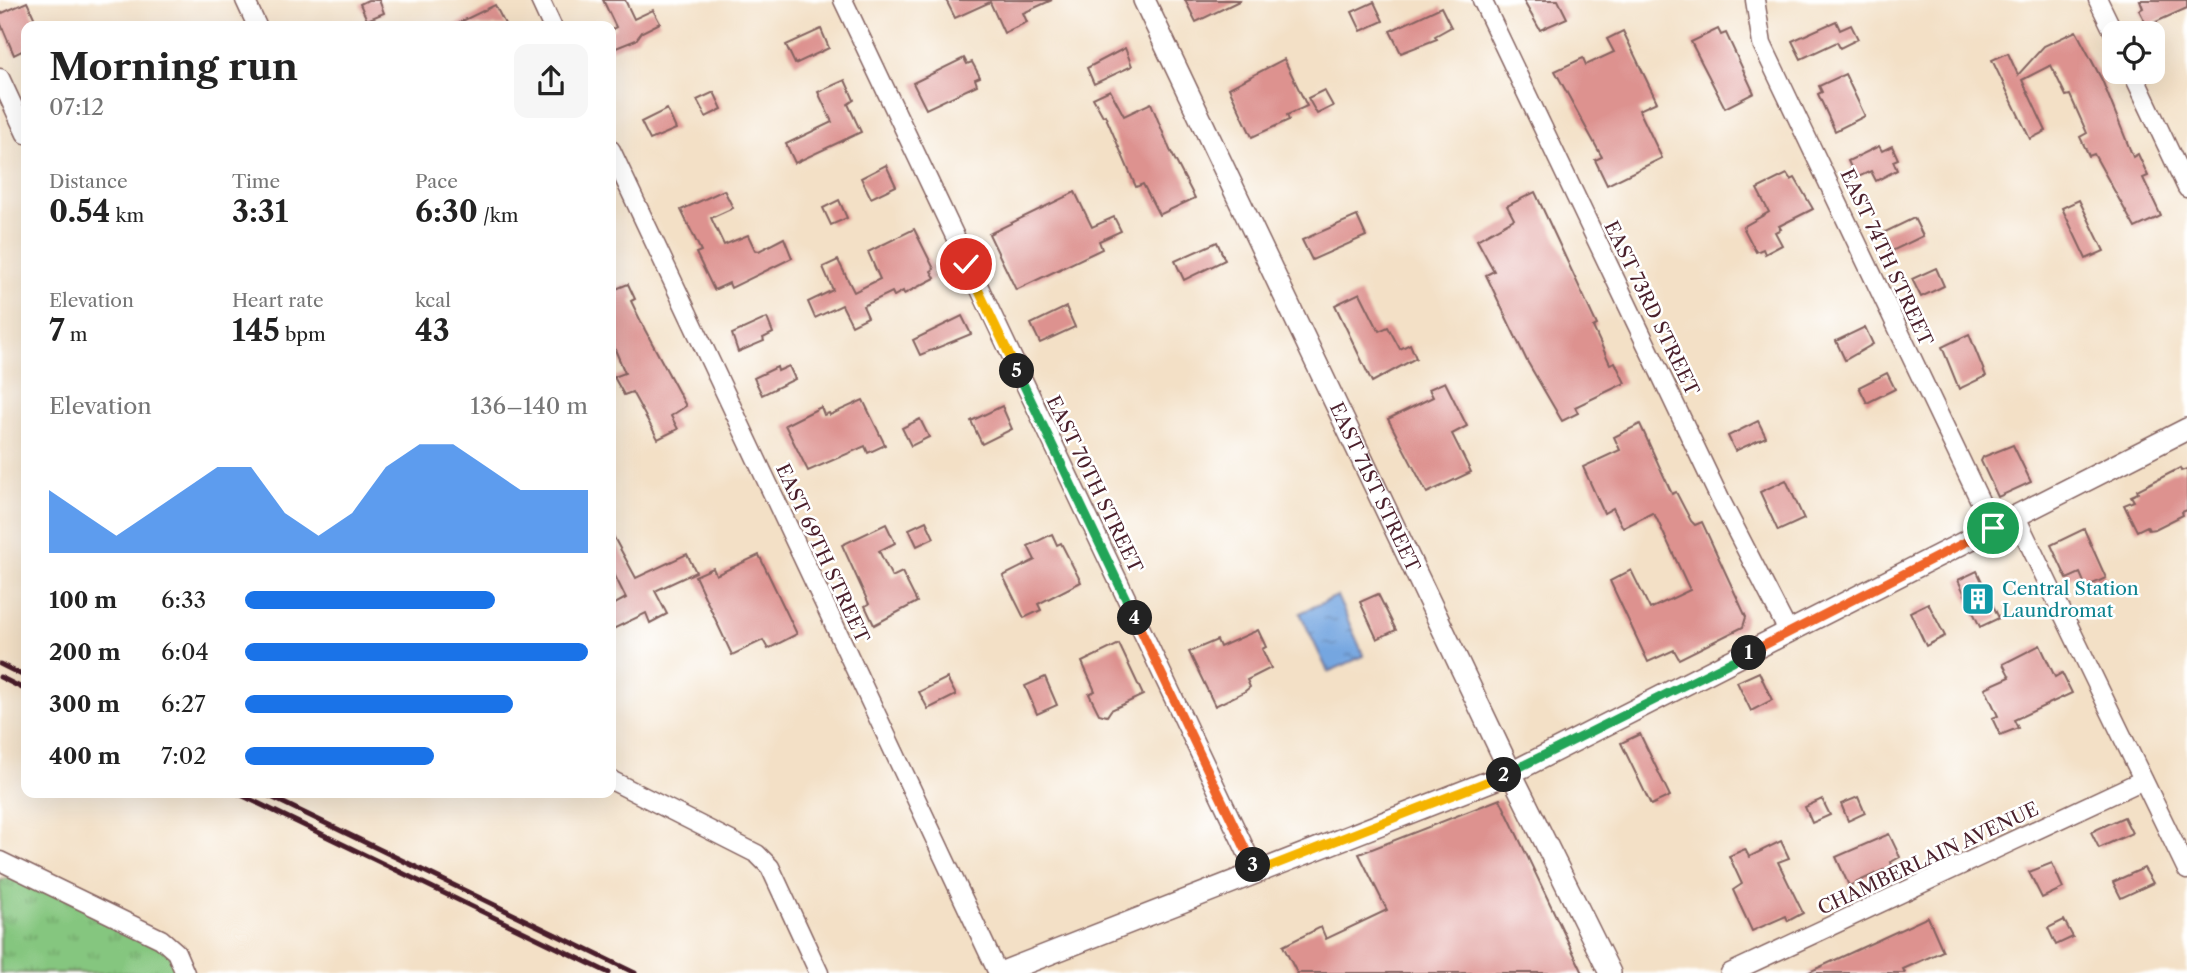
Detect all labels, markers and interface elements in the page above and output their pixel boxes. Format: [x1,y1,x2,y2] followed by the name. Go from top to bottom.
[2102,21,2165,84] map controls
[2102,21,2165,84] button: locate
[49,43,298,90] text: Morning run
[514,44,588,118] button: share
[49,93,104,121] text: 07:12
[1835,165,1938,350] street label: EAST 74TH STREET
[49,170,128,193] text: Distance
[232,170,280,193] text: Time
[415,170,458,193] text: Pace
[49,193,110,230] text: 0.54
[232,193,288,230] text: 3:31
[415,193,478,230] text: 6:30
[110,204,144,227] text: km
[478,204,519,227] text: /km
[1599,217,1704,400] street label: EAST 73RD STREET
[936,234,996,294] pin
[947,245,985,283] icon: check
[49,289,134,312] text: Elevation
[232,289,324,312] text: Heart rate
[415,289,451,312] text: kcal
[49,312,65,349] text: 7
[232,312,280,349] text: 145
[415,312,450,349] text: 43
[65,323,87,346] text: m
[280,323,326,346] text: bpm
[1000,354,1034,388] pin: 5
[1011,359,1022,382] text: 5
[49,392,152,420] text: Elevation
[470,392,588,420] text: 136–140 m
[1042,392,1148,577] street label: EAST 70TH STREET
[1325,399,1425,576] street label: EAST 71ST STREET
[771,460,875,647] street label: EAST 69TH STREET
[1963,498,2023,558] pin
[1974,509,2012,547] icon: arrive
[2002,577,2139,622] place label: Central Station Laundromat
[1959,580,1997,618] building icon: Central Station Laundromat
[49,586,117,614] text: 100 m
[161,586,206,614] text: 6:33
[1118,600,1152,636] pin: 4
[1129,606,1140,629] text: 4
[1732,636,1766,670] pin: 1
[49,638,121,666] text: 200 m
[161,638,209,666] text: 6:04
[1744,641,1753,664] text: 1
[49,690,120,718] text: 300 m
[161,690,205,718] text: 6:27
[49,742,121,770] text: 400 m
[161,742,207,770] text: 7:02
[1486,758,1522,792] pin: 2
[1498,763,1509,786] text: 2
[1814,797,2042,920] street label: CHAMBERLAIN AVENUE
[1236,848,1270,882] pin: 3
[1247,853,1258,876] text: 3

